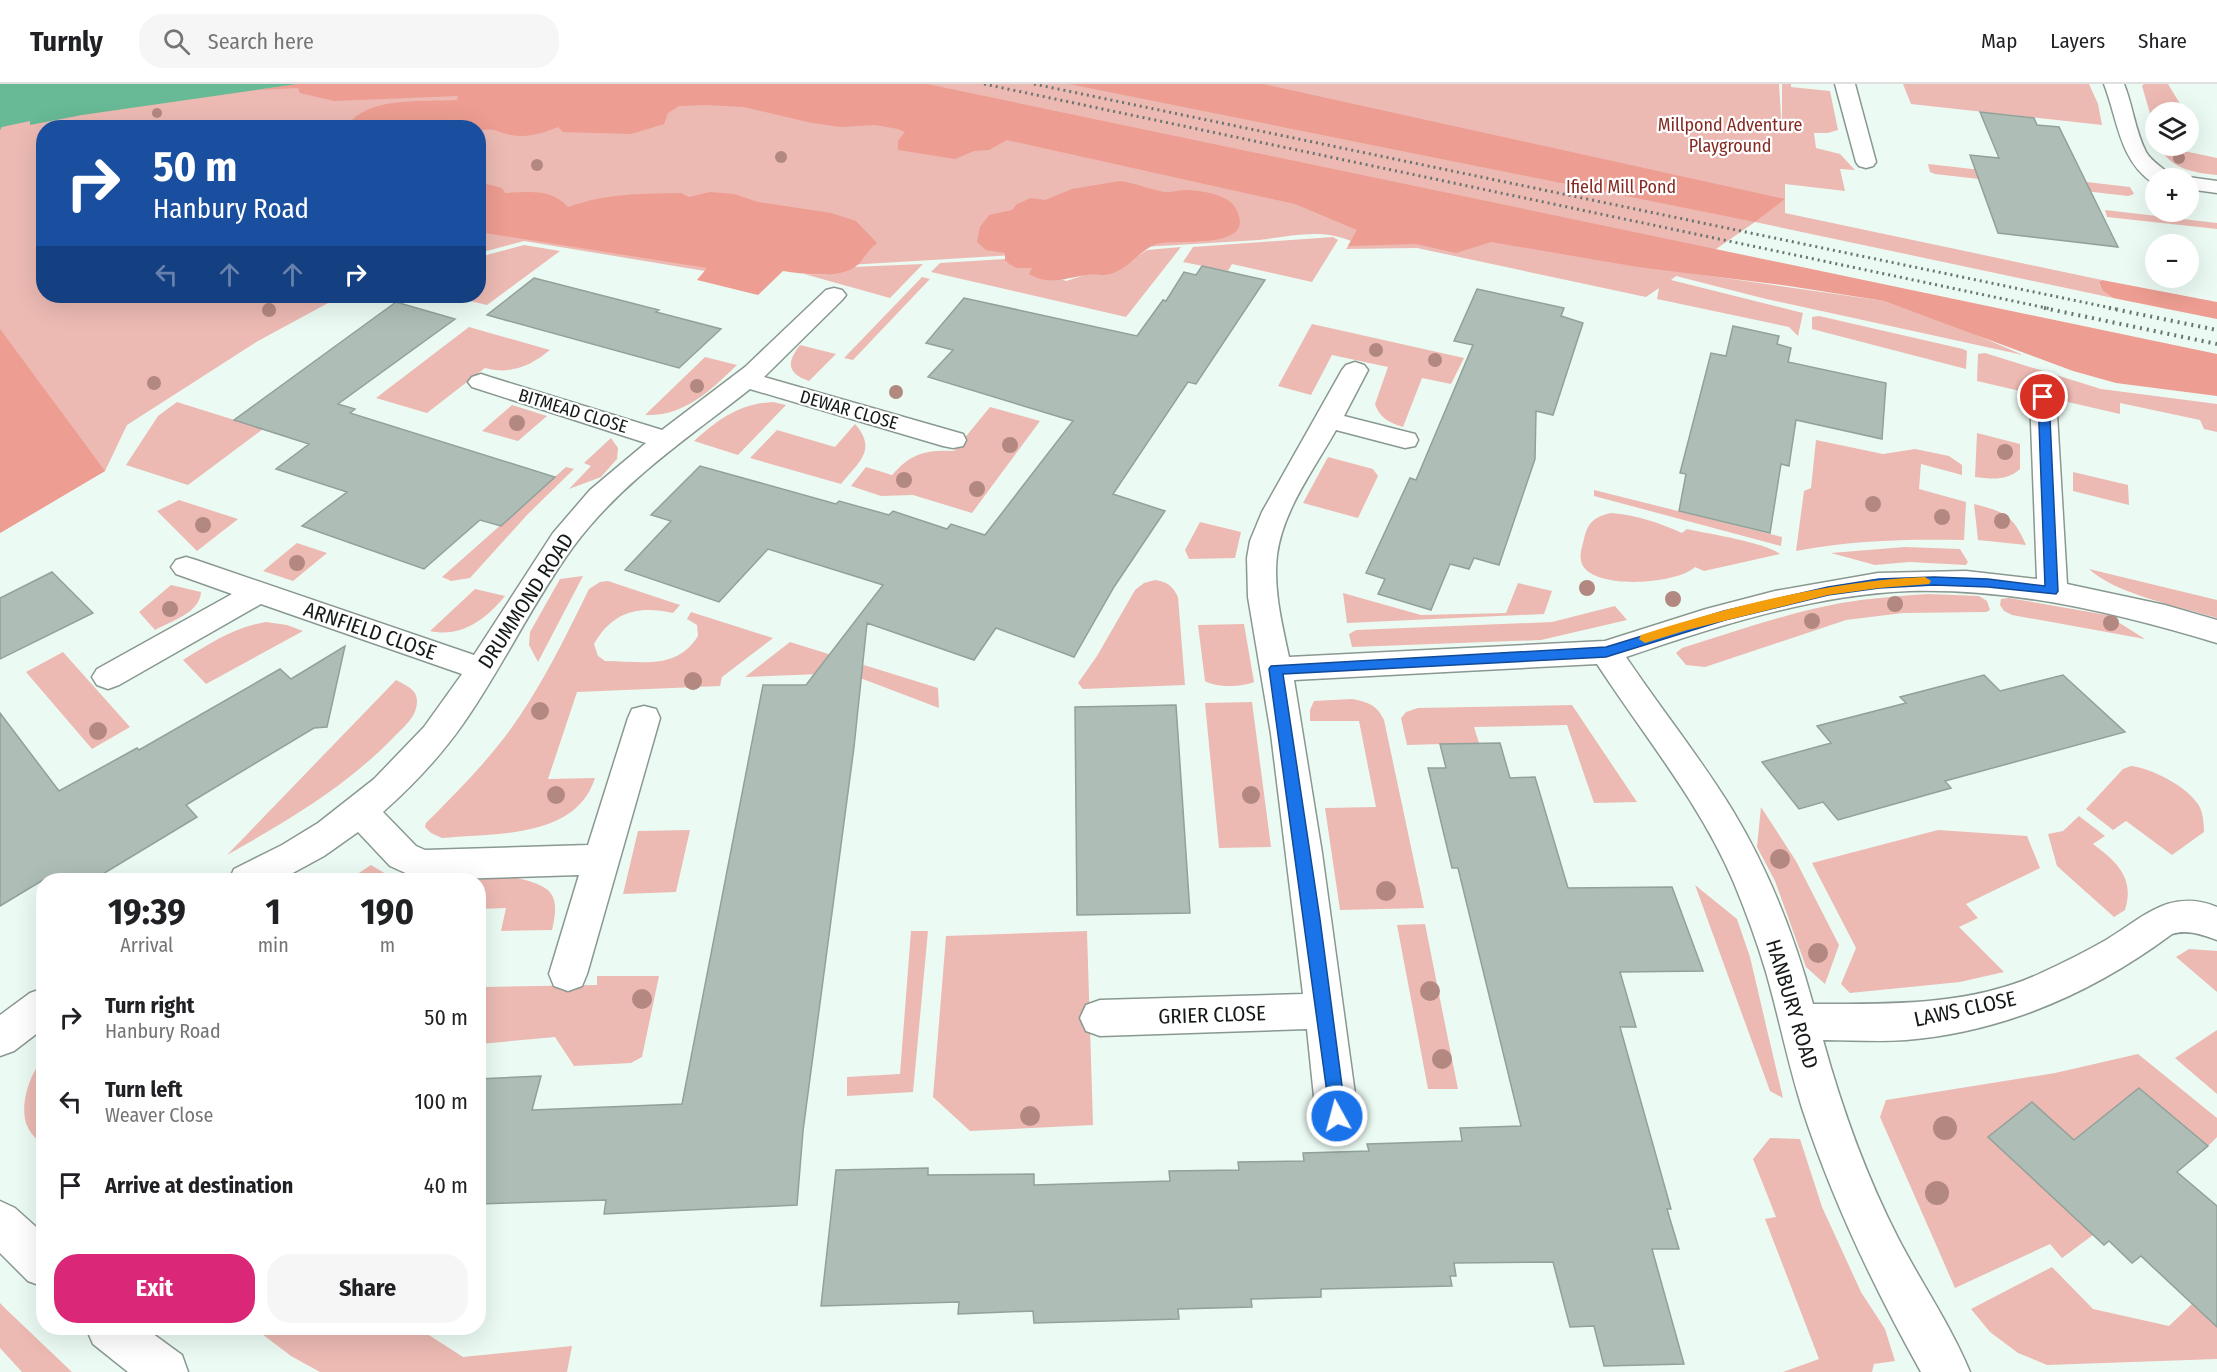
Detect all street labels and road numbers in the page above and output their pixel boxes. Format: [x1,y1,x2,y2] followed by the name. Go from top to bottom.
[516,384,630,438] street label: BITMEAD CLOSE
[797,386,901,434] street label: DEWAR CLOSE
[473,528,579,674] street label: DRUMMOND ROAD
[300,596,440,666] street label: ARNFIELD CLOSE
[1760,936,1824,1072] street label: HANBURY ROAD
[1912,985,2019,1032] street label: LAWS CLOSE
[1158,1000,1266,1030] street label: GRIER CLOSE

